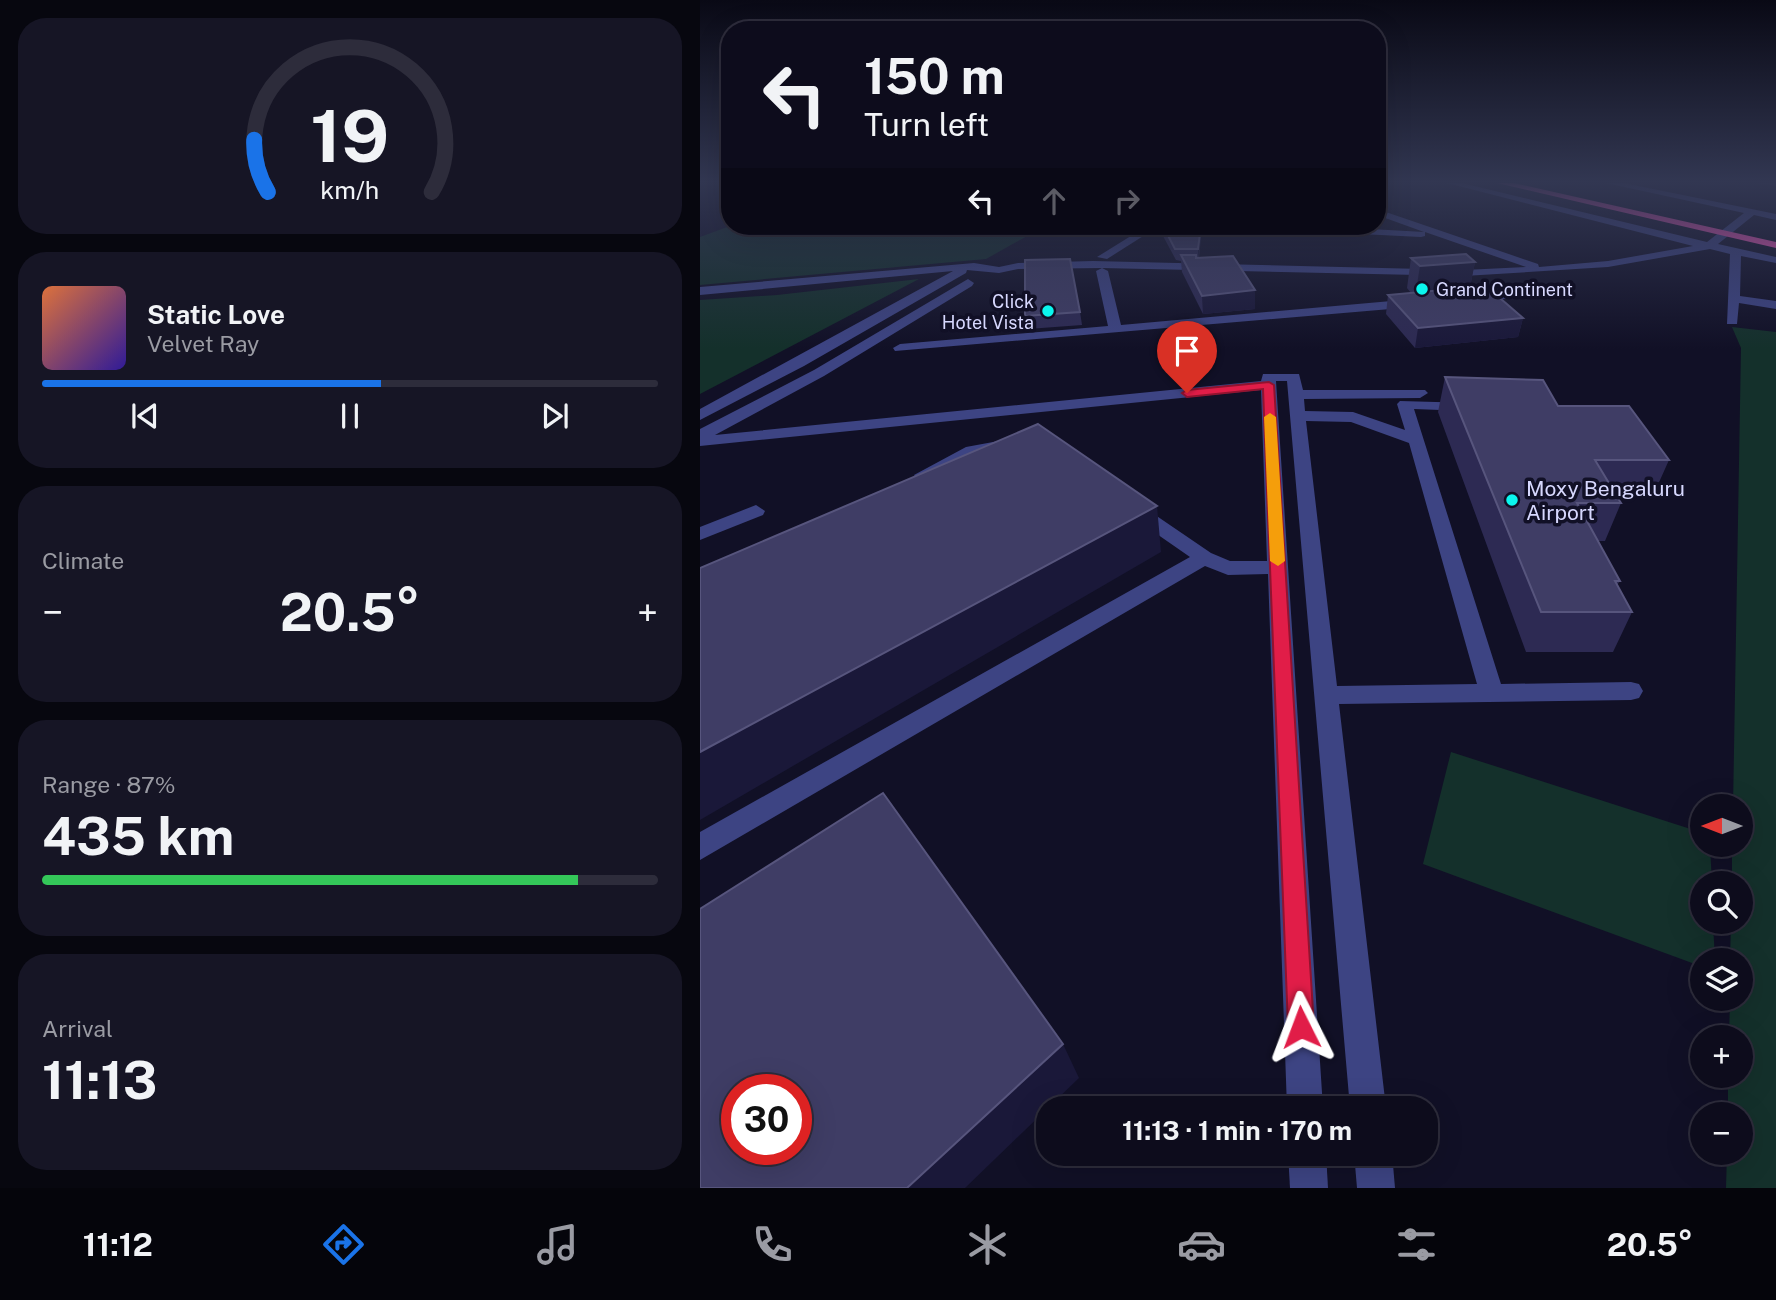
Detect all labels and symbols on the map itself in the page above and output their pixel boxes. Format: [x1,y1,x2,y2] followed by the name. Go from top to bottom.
[1436,279,1573,300] place label: Grand Continent
[1414,281,1430,297] marker: Grand Continent
[942,291,1034,333] place label: Click Hotel Vista
[1040,303,1056,319] marker: Click Hotel Vista
[1157,321,1217,393] pin
[1526,476,1685,525] place label: Moxy Bengaluru Airport
[1504,492,1520,508] marker: Moxy Bengaluru Airport
[1690,794,1754,858] north arrow
[1264,990,1338,1064] position arrow
[721,1074,812,1165] speed limit sign: 30

